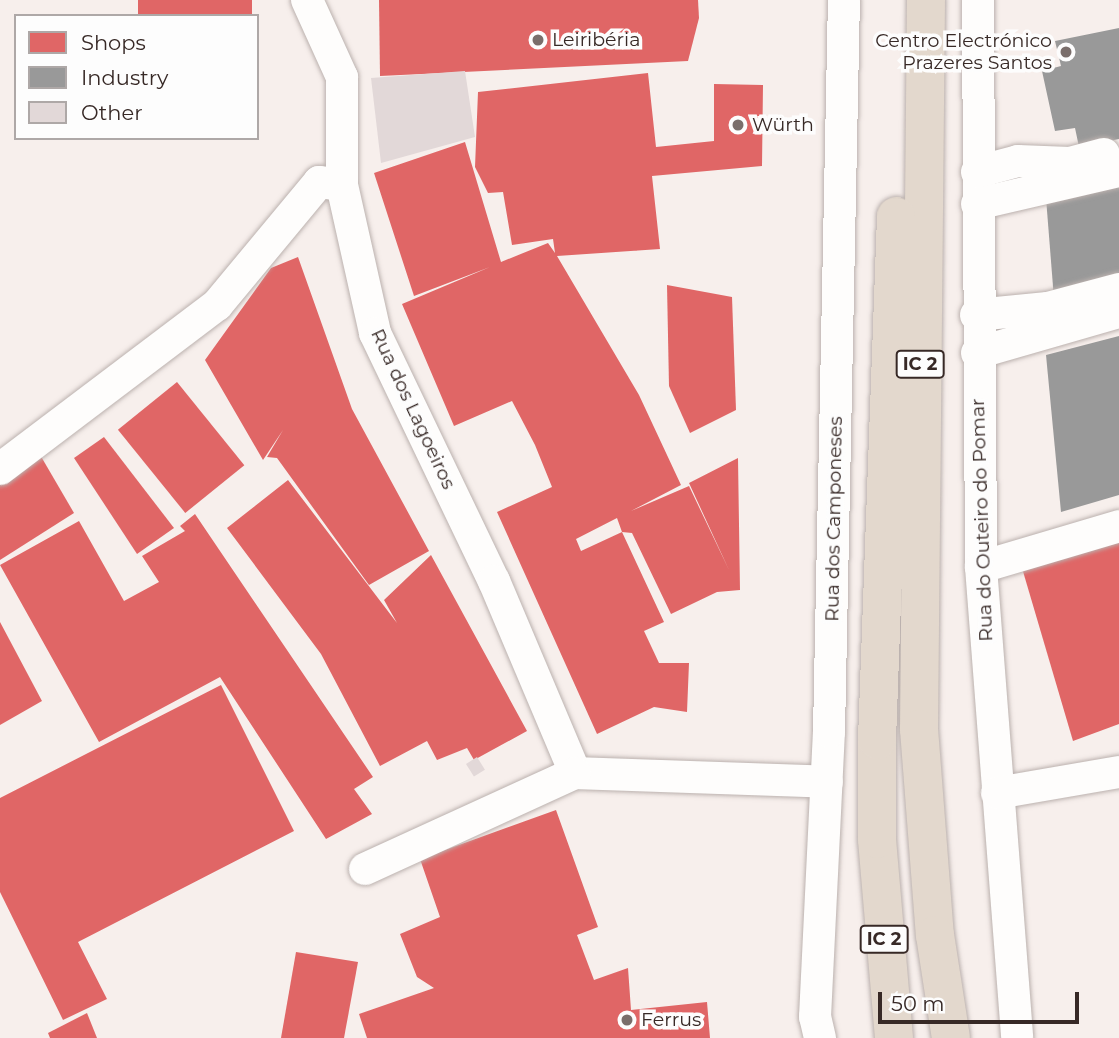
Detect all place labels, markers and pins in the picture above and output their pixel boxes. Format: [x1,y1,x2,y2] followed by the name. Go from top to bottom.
[552,29,640,51] place label: Leiribéria
[875,30,1052,74] place label: Centro Electrónico Prazeres Santos
[530,32,546,48] marker: Leiribéria
[1058,44,1074,60] marker: Centro Electrónico Prazeres Santos
[752,114,814,136] place label: Würth
[730,117,746,133] marker: Würth
[641,1009,701,1031] place label: Ferrus
[619,1012,635,1028] marker: Ferrus

